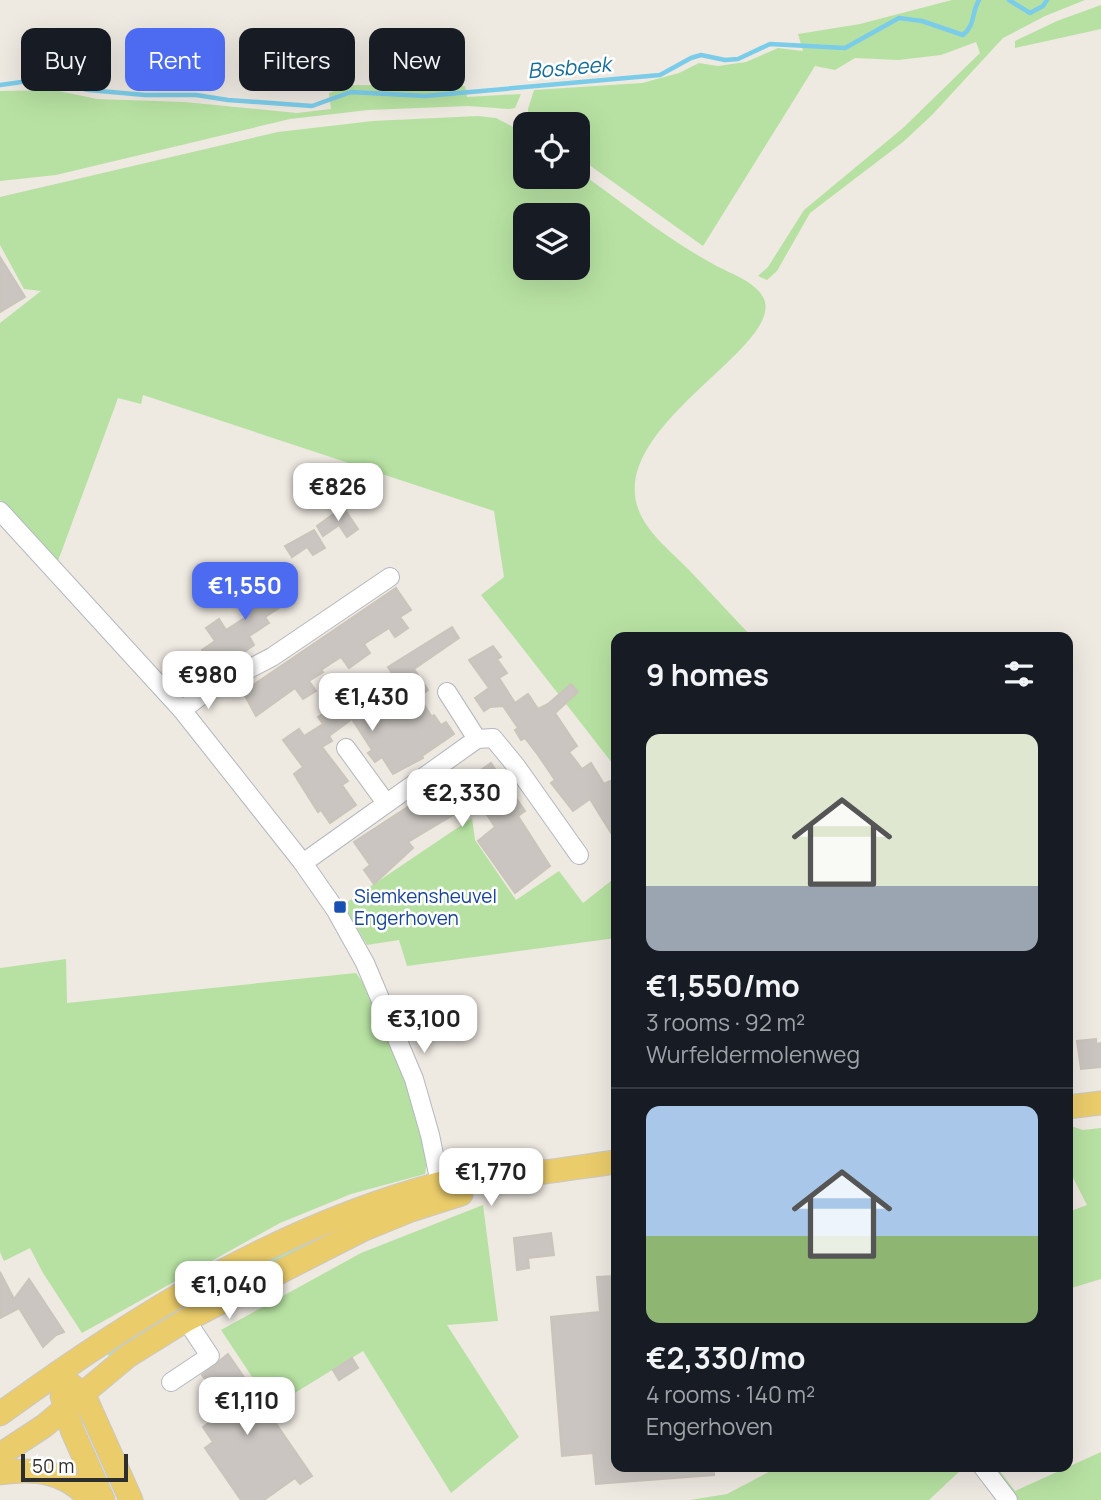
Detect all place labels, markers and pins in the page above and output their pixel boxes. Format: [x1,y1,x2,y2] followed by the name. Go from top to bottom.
[297,463,379,523] pin: €826
[188,562,302,622] pin: €1,550
[167,652,249,711] pin: €980
[315,674,429,733] pin: €1,430
[405,770,519,829] pin: €2,330
[354,883,497,931] place label: Siemkensheuvel Engerhoven
[332,899,348,915] marker: Siemkensheuvel Engerhoven
[367,996,481,1055] pin: €3,100
[434,1148,548,1208] pin: €1,770
[172,1262,286,1321] pin: €1,040
[190,1378,304,1437] pin: €1,110

